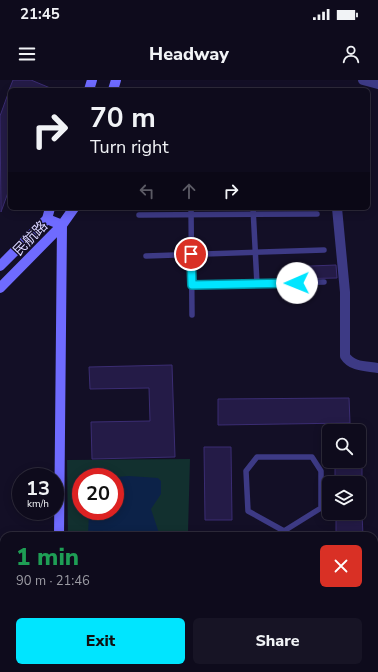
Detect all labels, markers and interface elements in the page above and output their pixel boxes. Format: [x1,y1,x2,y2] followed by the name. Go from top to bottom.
[20,4,60,24] text: 21:45
[149,42,229,66] text: Headway
[16,43,38,65] icon: menu
[340,43,362,65] icon: person
[90,99,156,137] text: 70 m
[24,104,76,156] icon: right
[90,135,169,159] text: Turn right
[136,180,158,202] icon: left
[178,180,200,202] icon: ahead
[220,180,242,202] icon: right
[9,217,52,260] street label: 民航路
[174,237,208,271] pin
[180,243,202,265] icon: arrive
[276,262,318,304] position arrow
[322,424,366,520] map controls
[322,424,366,468] button: search
[72,468,124,520] speed limit sign: 20
[26,475,50,502] text: 13
[322,476,366,520] button: layers
[27,497,49,511] text: km/h
[16,541,79,573] text: 1 min
[320,545,362,587] button: close
[16,572,90,590] text: 90 m · 21:46
[16,618,185,664] button: Exit
[193,618,362,664] button: Share

